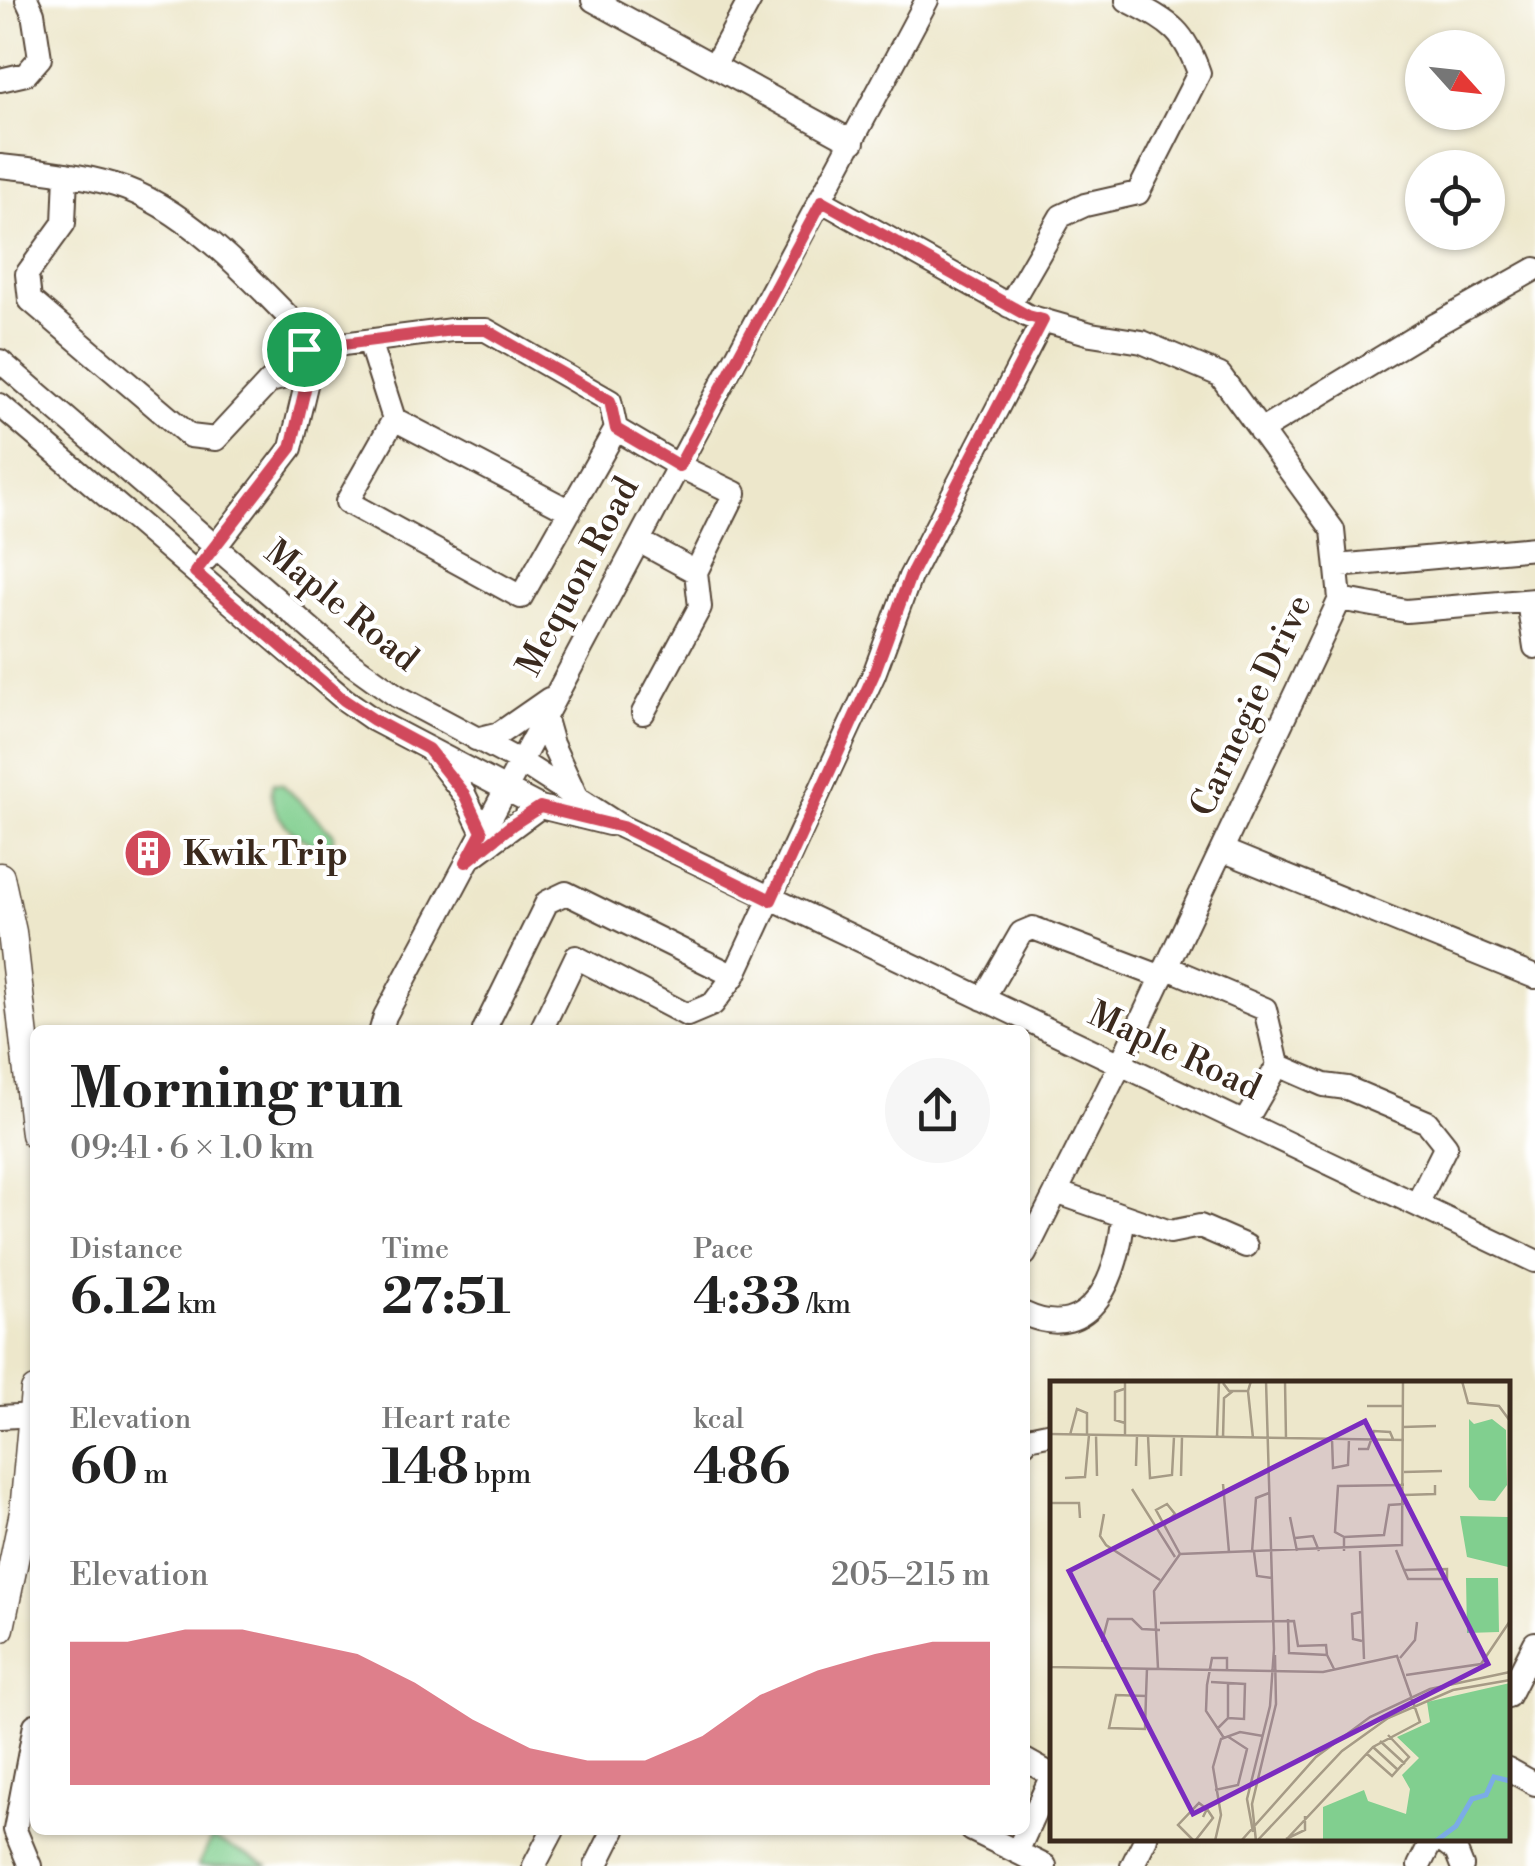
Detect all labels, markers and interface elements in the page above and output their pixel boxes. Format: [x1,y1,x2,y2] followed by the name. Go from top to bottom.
[1405,30,1505,130] north arrow
[1405,30,1505,250] map controls
[1405,150,1505,250] button: locate
[262,307,347,392] pin
[277,322,332,377] icon: arrive
[508,470,649,684] street label: Mequon Road
[256,531,427,681] street label: Maple Road
[1181,588,1321,823] street label: Carnegie Drive
[122,827,174,879] building icon: Kwik Trip
[183,833,348,876] place label: Kwik Trip
[1081,993,1268,1110] street label: Maple Road
[70,1056,403,1125] text: Morning run
[885,1058,990,1163] button: share
[70,1128,314,1168] text: 09:41 · 6 × 1.0 km
[70,1232,183,1267] text: Distance
[382,1232,449,1267] text: Time
[693,1232,753,1267] text: Pace
[70,1267,172,1329] text: 6.12
[382,1267,511,1329] text: 27:51
[693,1267,801,1329] text: 4:33
[172,1287,217,1322] text: km
[801,1287,851,1322] text: /km
[1050,1381,1510,1841] inset map
[70,1402,191,1437] text: Elevation
[382,1402,511,1437] text: Heart rate
[693,1402,744,1437] text: kcal
[70,1437,138,1499] text: 60
[382,1437,469,1499] text: 148
[693,1437,790,1499] text: 486
[138,1457,168,1492] text: m
[469,1457,531,1492] text: bpm
[70,1555,209,1595] text: Elevation
[831,1555,990,1595] text: 205–215 m

